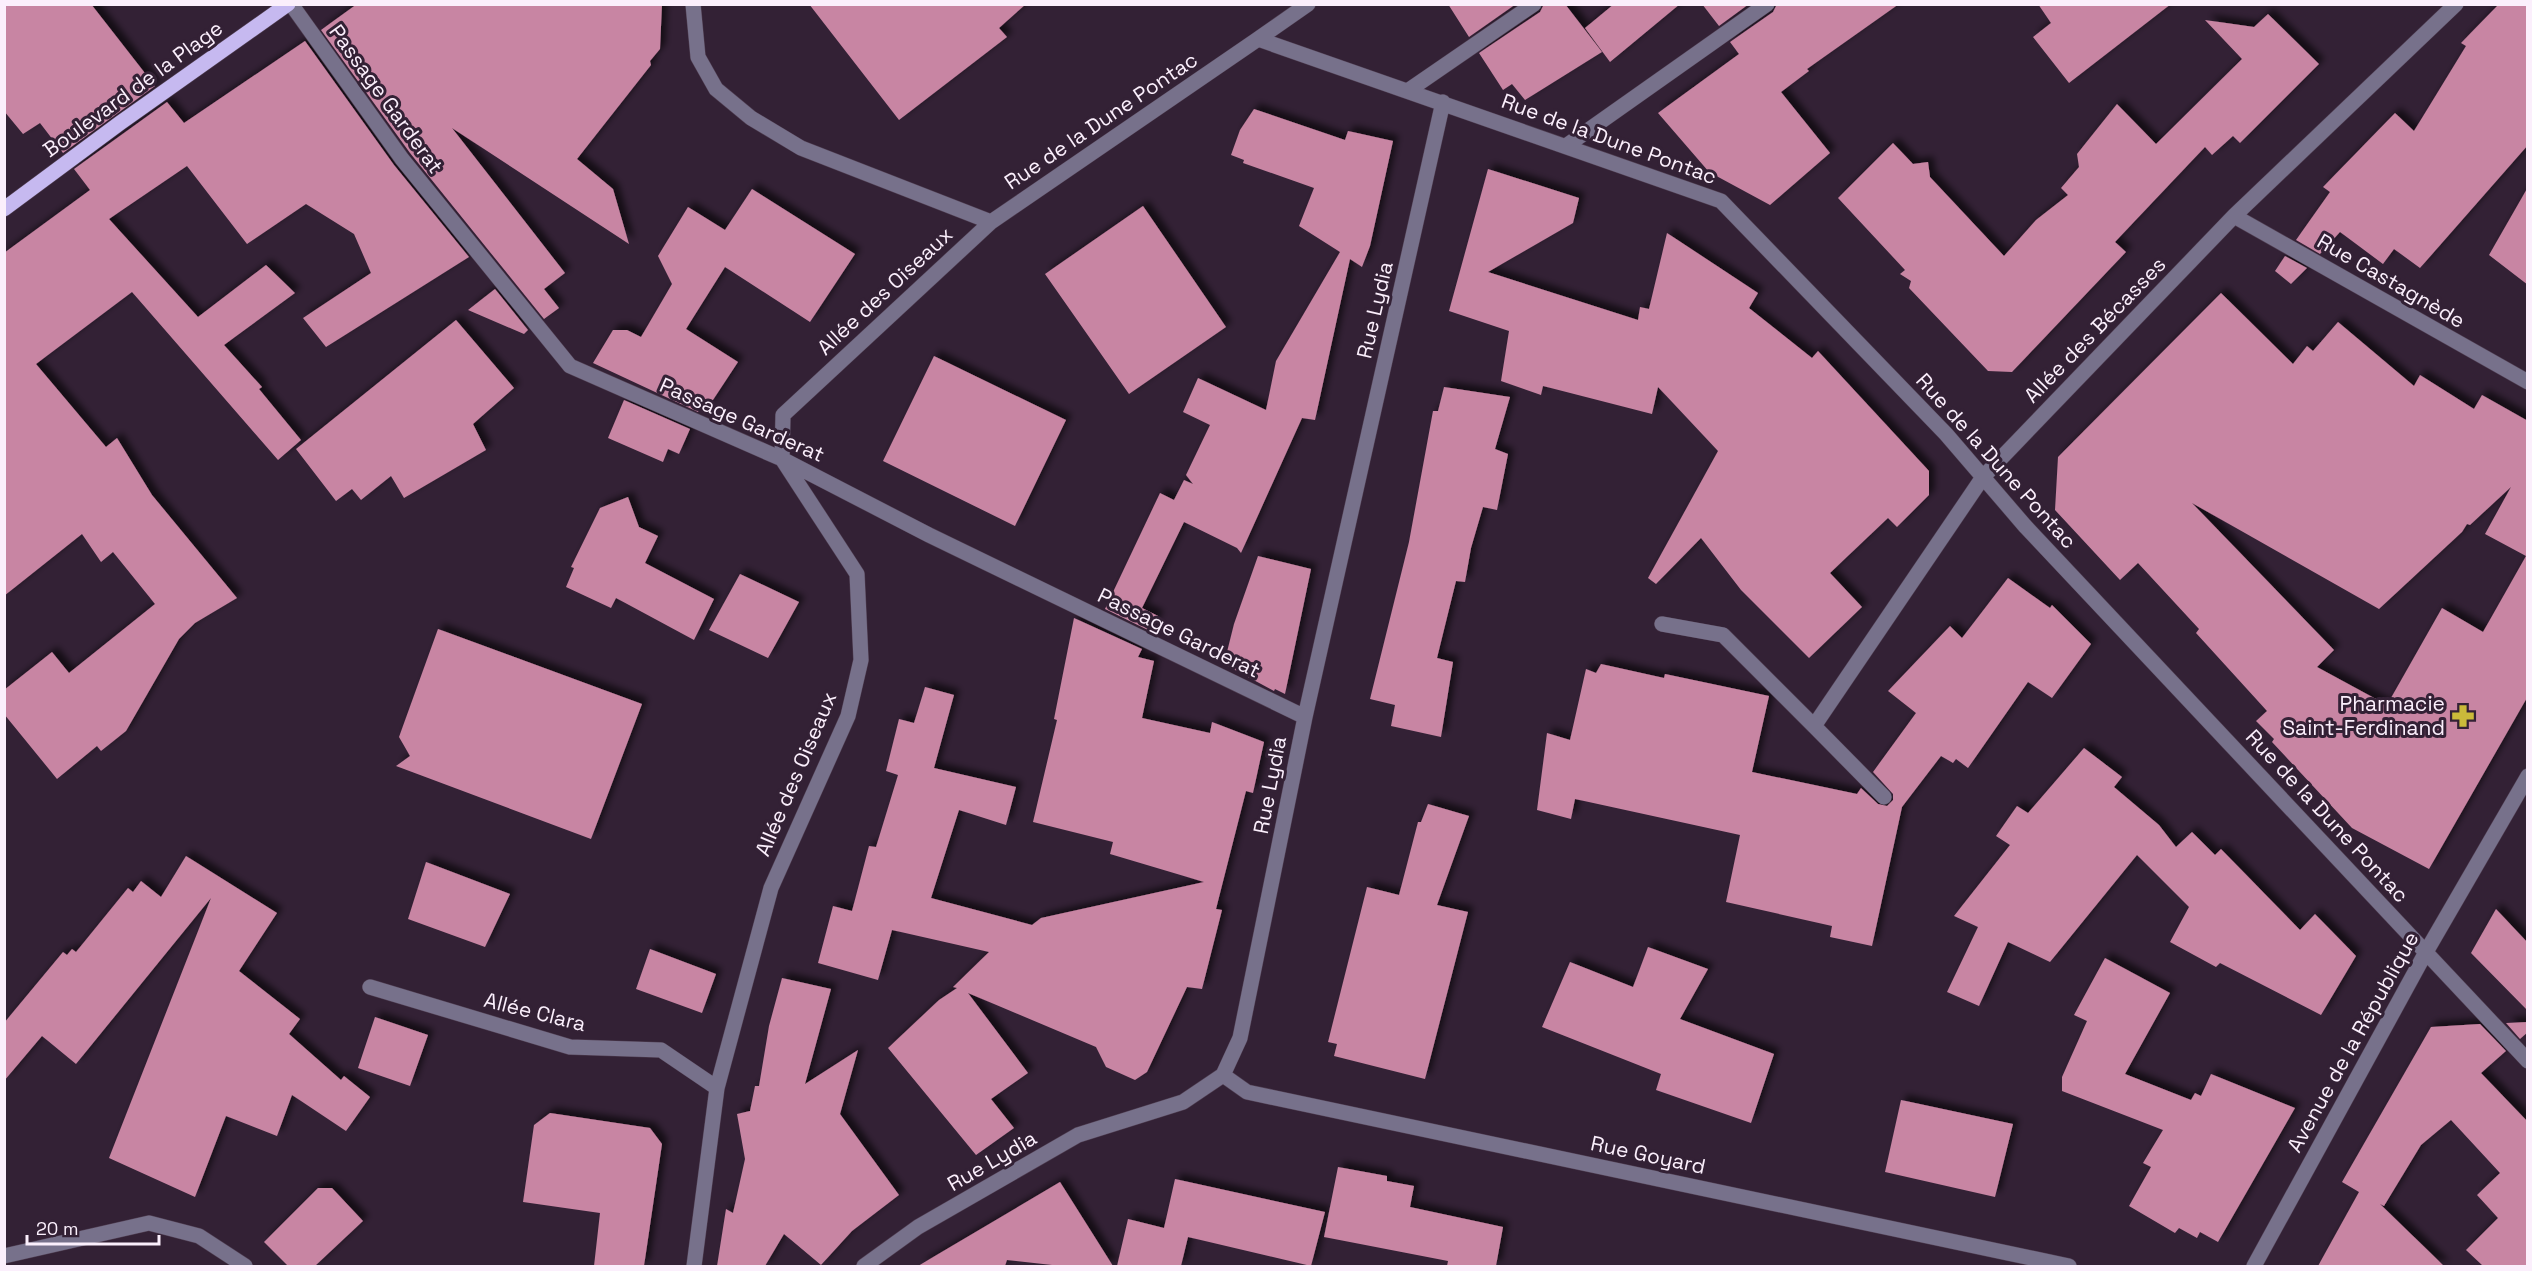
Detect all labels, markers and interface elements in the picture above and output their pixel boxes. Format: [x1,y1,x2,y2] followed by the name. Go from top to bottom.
[37,14,228,163] street label: Boulevard de la Plage
[323,19,450,178] street label: Passage Garderat
[999,46,1202,195] street label: Rue de la Dune Pontac
[1498,87,1721,190] street label: Rue de la Dune Pontac
[811,221,958,361] street label: Allée des Oiseaux
[2312,227,2470,334] street label: Rue Castagnède
[2018,251,2171,408] street label: Allée des Bécasses
[1350,259,1399,361] street label: Rue Lydia
[1910,367,2082,554] street label: Rue de la Dune Pontac
[656,371,829,468] street label: Passage Garderat
[1093,581,1265,684] street label: Passage Garderat
[749,688,842,860] street label: Allée des Oiseaux
[2282,690,2445,741] place label: Pharmacie Saint-Ferdinand
[2450,703,2476,729] pharmacy icon: Pharmacie Saint-Ferdinand
[2240,723,2415,908] street label: Rue de la Dune Pontac
[1247,734,1292,836] street label: Rue Lydia
[2281,927,2425,1157] street label: Avenue de la République
[481,986,589,1037] street label: Allée Clara
[942,1124,1041,1197] street label: Rue Lydia
[1588,1129,1708,1180] street label: Rue Goyard
[27,1208,159,1246] scale bar
[36,1217,79,1240] text: 20 m

